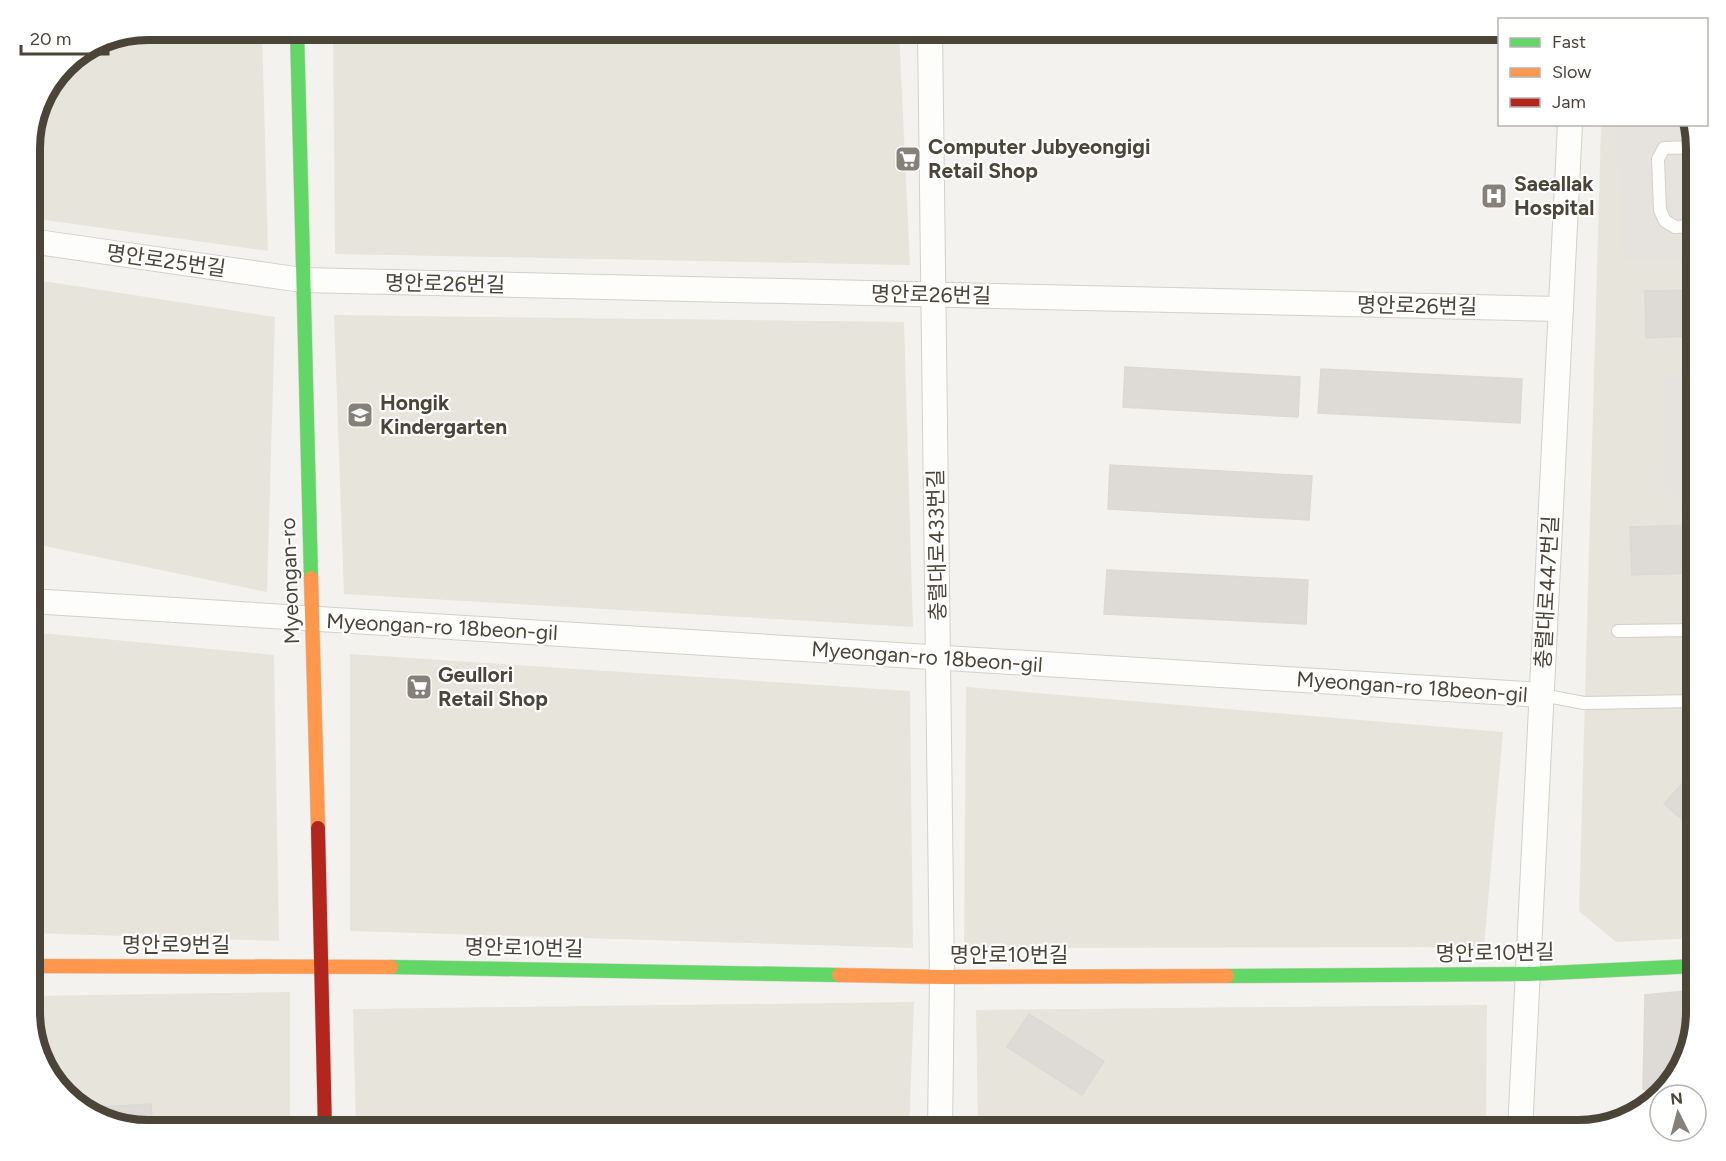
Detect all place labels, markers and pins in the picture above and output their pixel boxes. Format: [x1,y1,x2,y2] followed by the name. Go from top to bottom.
[928,134,1150,183] place label: Computer Jubyeongigi Retail Shop
[893,144,923,174] supermarket icon: Computer Jubyeongigi Retail Shop
[1514,171,1594,220] place label: Saeallak Hospital
[1479,181,1509,211] hospital icon: Saeallak Hospital
[380,390,507,439] place label: Hongik Kindergarten
[345,400,375,430] school or university icon: Hongik Kindergarten
[438,662,548,711] place label: Geullori Retail Shop
[404,672,434,702] supermarket icon: Geullori Retail Shop

